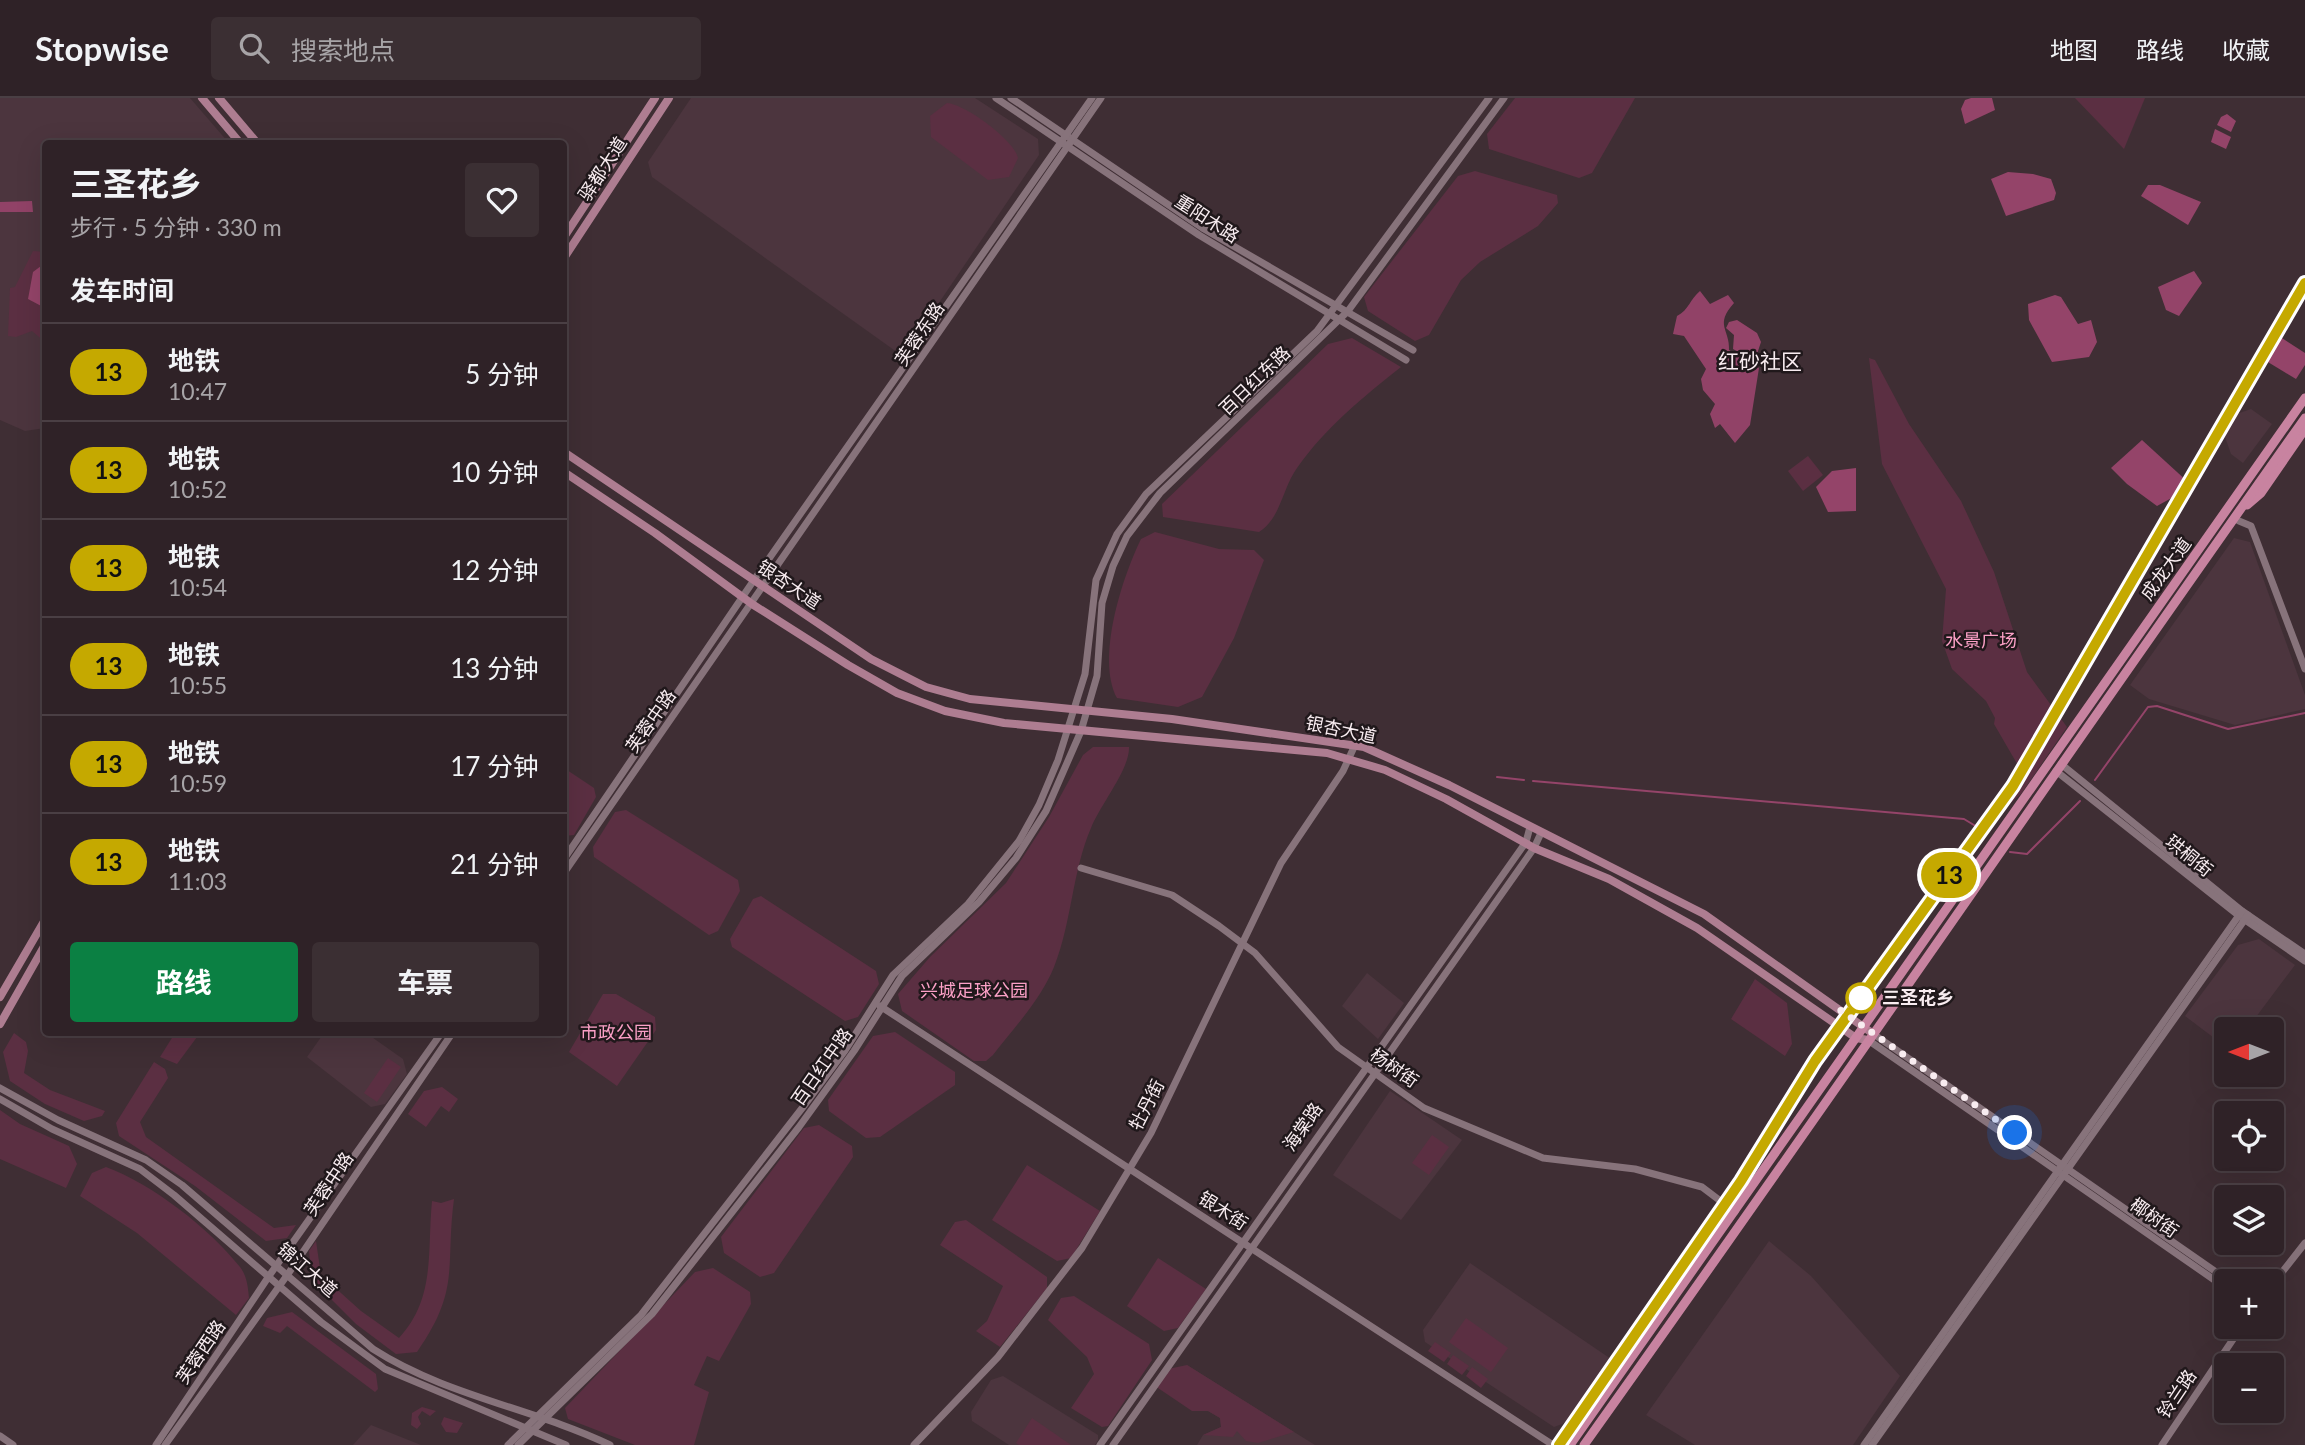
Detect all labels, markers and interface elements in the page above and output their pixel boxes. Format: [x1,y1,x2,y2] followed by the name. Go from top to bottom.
[211,17,701,80] search box
[35,28,169,68] text: Stopwise
[235,29,273,67] icon: search
[291,34,395,66] text: 搜索地点
[2050,35,2098,64] text: 地图
[2136,35,2184,64] text: 路线
[2222,35,2270,64] text: 收藏
[573,132,631,205] street label: 驿都大道
[70,163,202,203] text: 三圣花乡
[465,163,539,237] button: heart
[1171,189,1244,247] street label: 重阳木路
[70,213,282,241] text: 步行 · 5 分钟 · 330 m
[70,274,174,306] text: 发车时间
[890,297,948,369] street label: 芙蓉东路
[1214,341,1294,419] street label: 百日红东路
[168,344,220,376] text: 地铁
[1718,348,1802,373] district label: 红砂社区
[95,357,122,386] text: 13
[465,358,539,390] text: 5 分钟
[168,377,227,405] text: 10:47
[168,442,220,474] text: 地铁
[95,455,122,484] text: 13
[450,456,539,488] text: 10 分钟
[168,475,227,503] text: 10:52
[2135,533,2195,604] street label: 成龙大道
[168,540,220,572] text: 地铁
[95,553,122,582] text: 13
[450,554,539,586] text: 12 分钟
[754,555,826,613] street label: 银杏大道
[168,573,227,601] text: 10:54
[1945,629,2017,651] park label: 水景广场
[168,638,220,670] text: 地铁
[95,651,122,680] text: 13
[450,652,539,684] text: 13 分钟
[168,671,227,699] text: 10:55
[621,685,680,756] street label: 芙蓉中路
[1304,711,1379,747] street label: 银杏大道
[168,736,220,768] text: 地铁
[95,749,122,778] text: 13
[450,750,539,782] text: 17 分钟
[168,769,227,797] text: 10:59
[2162,830,2218,881] street label: 珙桐街
[168,834,220,866] text: 地铁
[95,847,122,876] text: 13
[450,848,539,880] text: 21 分钟
[1918,852,1980,898] line badge: 13
[1935,860,1963,889] text: 13
[168,867,227,895] text: 11:03
[70,942,298,1022] button: 路线
[312,942,539,1022] button: 车票
[920,979,1028,1001] park label: 兴城足球公园
[1846,983,1876,1013] marker: 三圣花乡
[1882,986,1954,1008] place label: 三圣花乡
[2214,1017,2284,1087] north arrow
[2214,1017,2284,1423] map controls
[580,1021,652,1043] park label: 市政公园
[786,1023,856,1110] street label: 百日红中路
[1366,1043,1423,1092] street label: 杨树街
[1124,1075,1168,1134] street label: 牡丹街
[1278,1098,1327,1155] street label: 海棠路
[2214,1101,2284,1171] button: locate
[1997,1115,2032,1150] your location
[299,1147,357,1219] street label: 芙蓉中路
[2214,1185,2284,1255] button: layers
[1195,1186,1252,1234] street label: 银木街
[2126,1193,2183,1242] street label: 椰树街
[273,1237,342,1301] street label: 锦江大道
[2214,1269,2284,1339] button: +
[171,1315,229,1387] street label: 芙蓉西路
[2214,1353,2284,1423] button: −
[2152,1365,2200,1422] street label: 铃兰路

